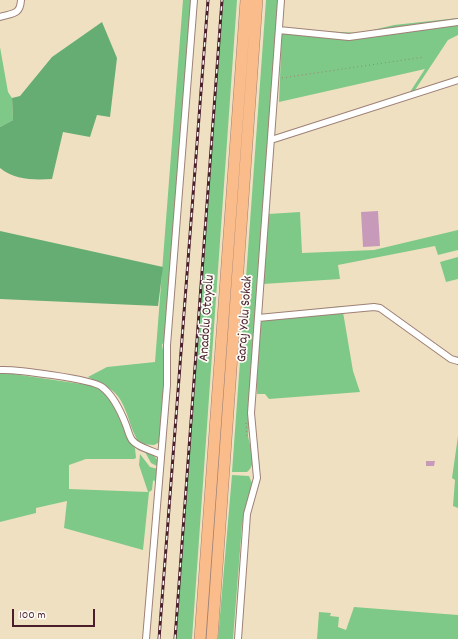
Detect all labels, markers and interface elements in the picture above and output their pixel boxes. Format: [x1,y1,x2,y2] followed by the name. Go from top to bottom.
[197,274,219,362] street label: Anadolu Otoyolu
[235,275,257,363] street label: Garaj Yolu Sokak
[14,601,97,627] scale bar
[19,607,46,624] text: 100 m

